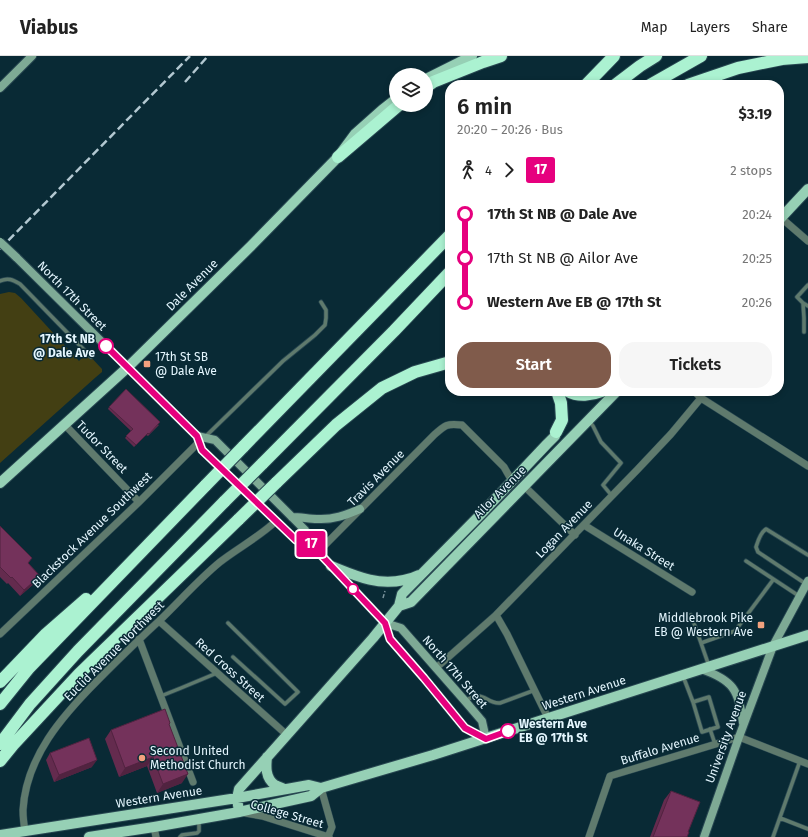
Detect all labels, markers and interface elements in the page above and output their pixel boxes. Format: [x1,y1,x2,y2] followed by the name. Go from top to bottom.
[20,16,78,39] text: Viabus
[641,19,667,36] text: Map
[689,19,730,36] text: Layers
[752,19,788,36] text: Share
[389,68,433,112] map controls
[389,68,433,112] button: layers
[457,93,512,120] text: 6 min
[739,105,772,123] text: $3.19
[457,122,563,137] text: 20:20 – 20:26 · Bus
[457,159,479,181] icon: walk
[498,159,520,181] icon: forward
[534,161,547,178] text: 17
[485,163,492,178] text: 4
[730,163,772,178] text: 2 stops
[487,205,637,223] text: 17th St NB @ Dale Ave
[742,207,772,222] text: 20:24
[487,249,638,267] text: 17th St NB @ Ailor Ave
[742,251,772,266] text: 20:25
[163,256,221,314] street label: Dale Avenue
[35,259,110,334] street label: North 17th Street
[487,293,661,311] text: Western Ave EB @ 17th St
[742,295,772,310] text: 20:26
[33,332,96,360] place label: 17th St NB @ Dale Ave
[98,338,114,354] marker: 17th St NB @ Dale Ave
[457,342,611,388] button: Start
[619,342,772,388] button: Tickets
[155,350,217,378] place label: 17th St SB @ Dale Ave
[142,359,152,369] marker: 17th St SB @ Dale Ave
[74,418,131,477] street label: Tudor Street
[345,447,407,509] street label: Travis Avenue
[471,463,529,521] street label: Ailor Avenue
[29,469,155,591] street label: Blackstock Avenue Southwest
[533,497,595,561] street label: Logan Avenue
[611,525,678,574] street label: Unaka Street
[293,531,329,557] line badge: 17
[304,535,318,552] text: 17
[347,583,359,595] unlabelled marker
[61,598,167,704] street label: Euclid Avenue Northwest
[654,611,753,639] place label: Middlebrook Pike EB @ Western Ave
[756,620,766,630] marker: Middlebrook Pike EB @ Western Ave
[420,633,491,712] street label: North 17th Street
[192,635,268,705] street label: Red Cross Street
[540,673,628,713] street label: Western Avenue
[703,689,749,785] street label: University Avenue
[519,717,588,745] place label: Western Ave EB @ 17th St
[500,723,516,739] marker: Western Ave EB @ 17th St
[619,730,701,768] street label: Buffalo Avenue
[150,744,246,772] place label: Second United Methodist Church
[137,753,147,763] marker: Second United Methodist Church
[115,783,203,811] street label: Western Avenue
[249,797,326,831] street label: College Street

